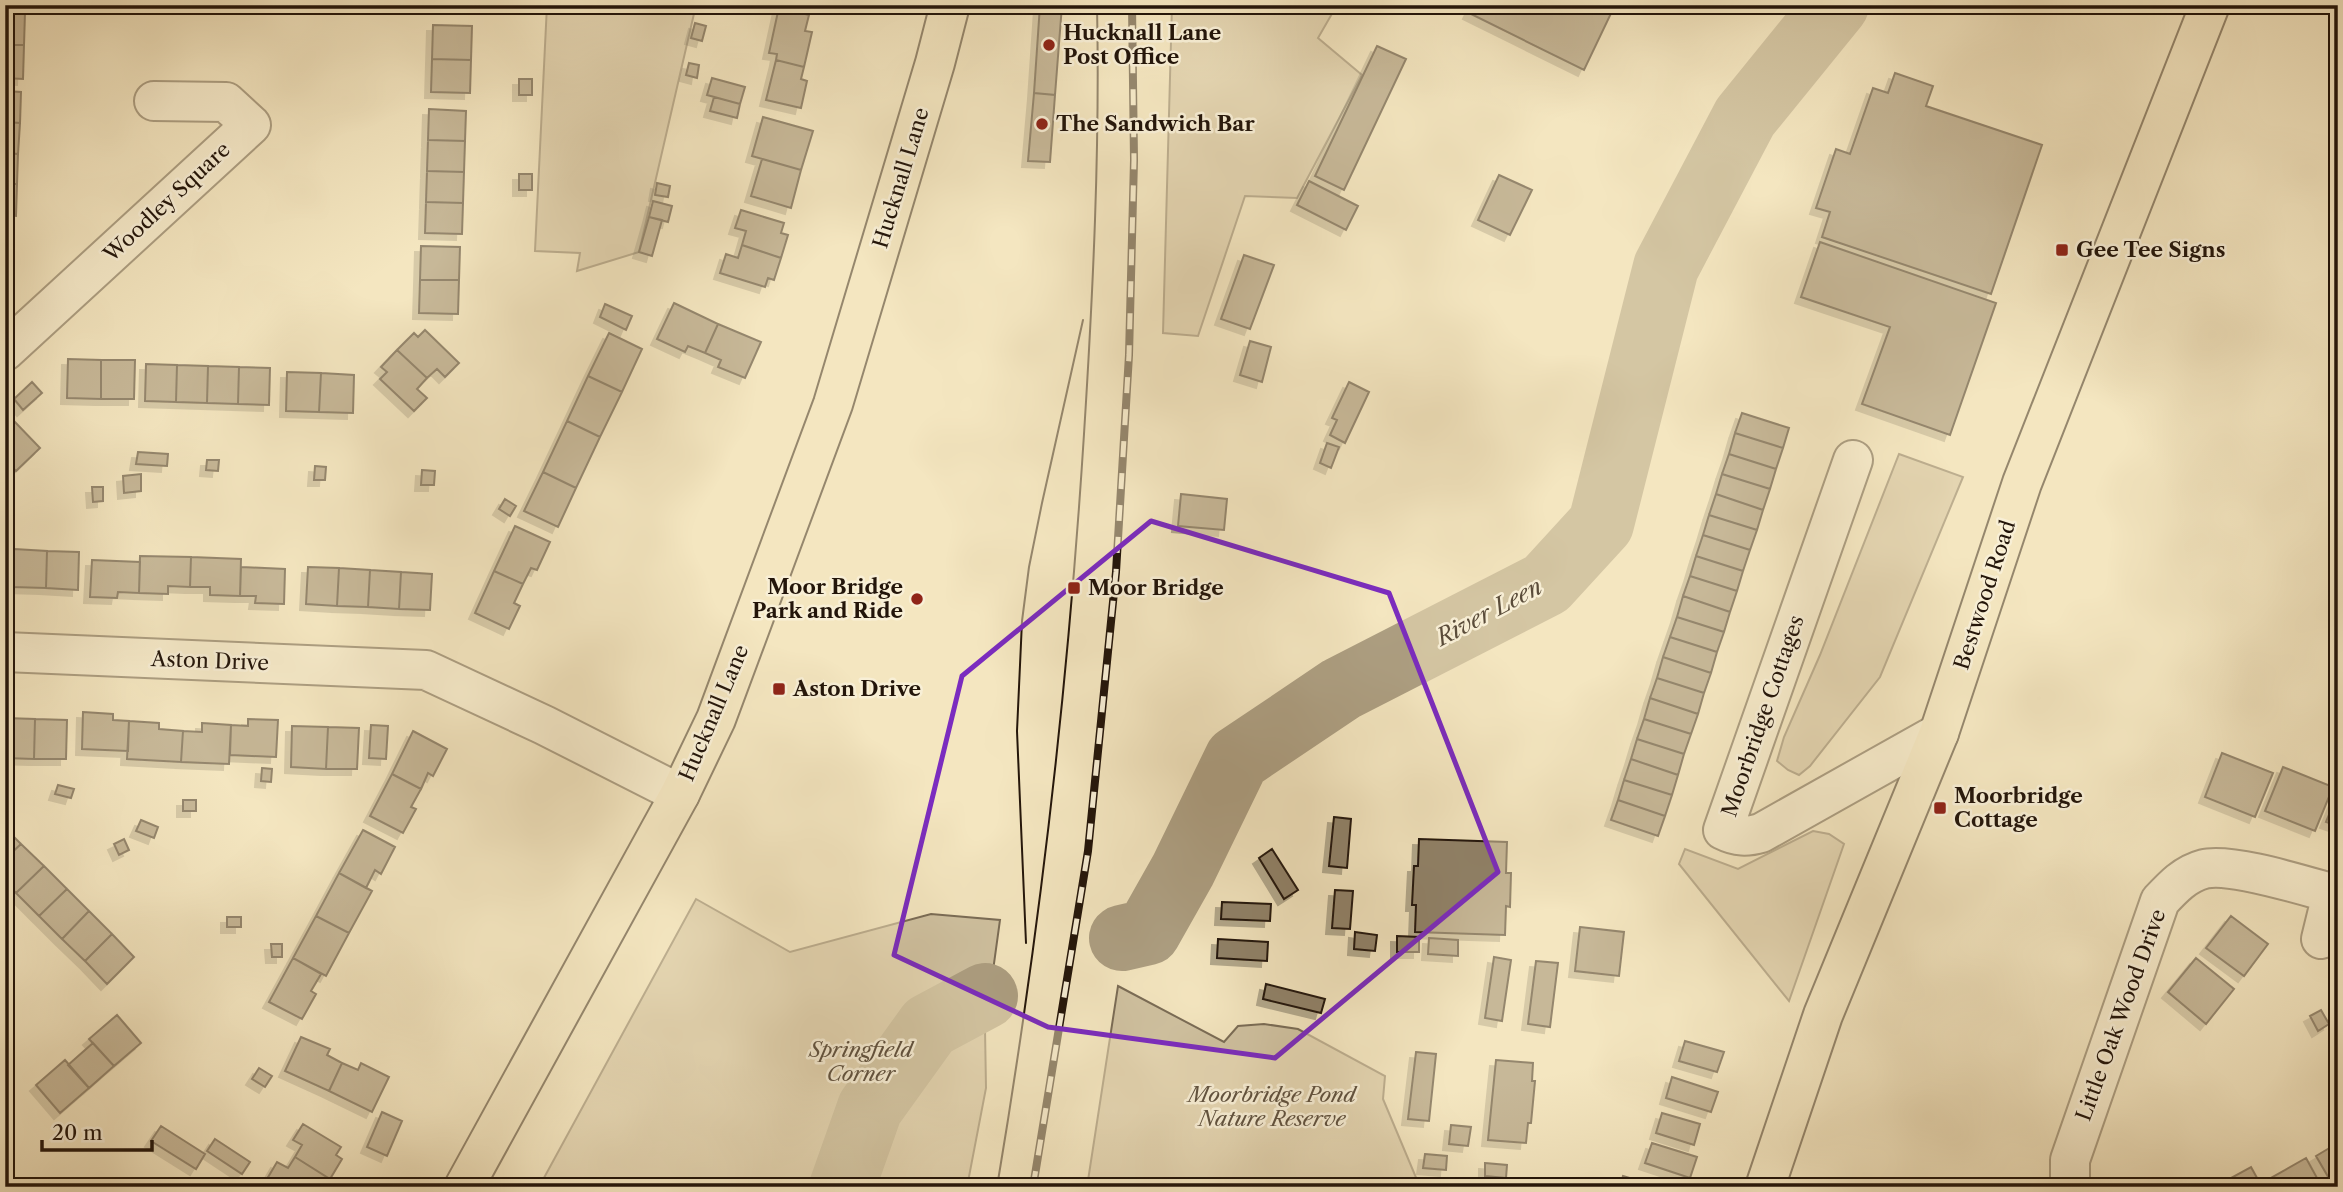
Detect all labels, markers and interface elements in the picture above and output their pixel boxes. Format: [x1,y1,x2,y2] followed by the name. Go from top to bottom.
[1063,20,1221,69] place label: Hucknall Lane Post Office
[1041,37,1057,53] marker: Hucknall Lane Post Office
[867,104,934,251] street label: Hucknall Lane
[1056,111,1255,136] place label: The Sandwich Bar
[1034,116,1050,132] marker: The Sandwich Bar
[98,137,235,267] street label: Woodley Square
[2076,237,2226,262] place label: Gee Tee Signs
[2054,242,2070,258] marker: Gee Tee Signs
[1949,517,2021,673] street label: Bestwood Road
[1429,572,1547,653] water label: River Leen
[752,574,903,623] place label: Moor Bridge Park and Ride
[1088,575,1224,600] place label: Moor Bridge
[1066,580,1082,596] marker: Moor Bridge
[909,591,925,607] marker: Moor Bridge Park and Ride
[1716,612,1809,820] street label: Moorbridge Cottages
[674,641,754,785] street label: Hucknall Lane
[150,646,270,675] street label: Aston Drive
[792,676,921,701] place label: Aston Drive
[771,681,787,697] marker: Aston Drive
[1954,783,2083,832] place label: Moorbridge Cottage
[1932,800,1948,816] marker: Moorbridge Cottage
[2071,906,2171,1124] street label: Little Oak Wood Drive
[807,1037,915,1086] park label: Springfield Corner
[1185,1082,1358,1131] park label: Moorbridge Pond Nature Reserve
[42,1108,152,1152] scale bar
[52,1120,103,1145] text: 20 m

